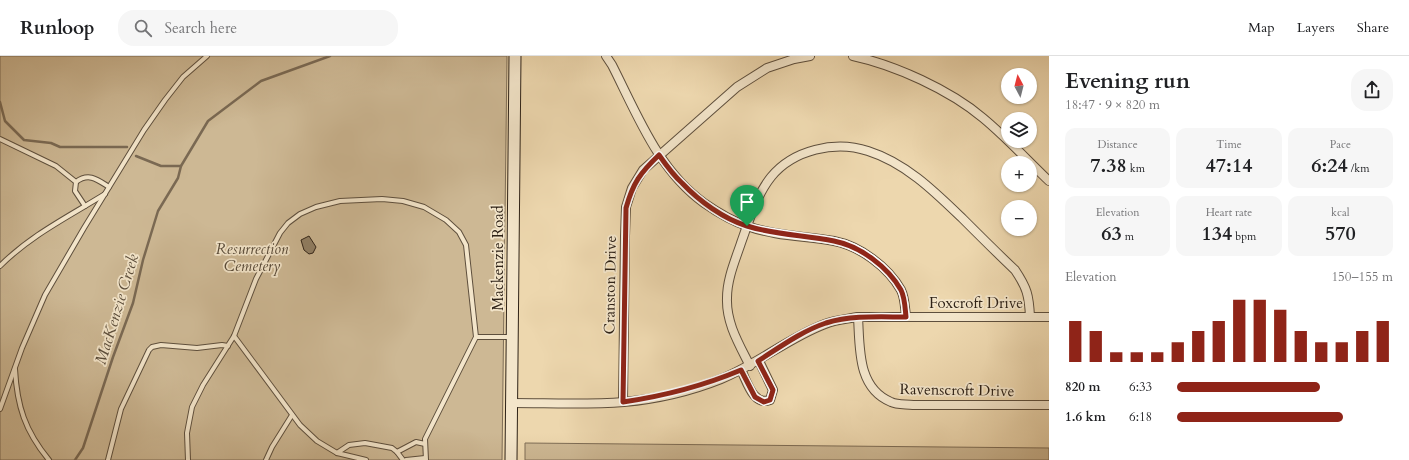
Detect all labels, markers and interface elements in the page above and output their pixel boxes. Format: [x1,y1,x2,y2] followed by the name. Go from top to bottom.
[118,10,398,46] search box
[20,15,94,41] text: Runloop
[132,17,154,39] icon: search
[164,18,237,38] text: Search here
[1248,18,1275,37] text: Map
[1297,18,1335,37] text: Layers
[1357,18,1389,37] text: Share
[1065,66,1190,96] text: Evening run
[1001,68,1037,104] north arrow
[1001,68,1037,236] map controls
[1351,69,1393,111] button: share
[1065,96,1160,114] text: 18:47 · 9 × 820 m
[1001,112,1037,148] button: layers
[1098,137,1138,152] text: Distance
[1216,137,1242,152] text: Time
[1330,137,1351,152] text: Pace
[1090,152,1127,179] text: 7.38
[1206,152,1252,179] text: 47:14
[1311,152,1348,179] text: 6:24
[1001,156,1037,192] button: +
[1127,161,1145,176] text: km
[1348,161,1369,176] text: /km
[730,185,764,226] pin
[736,191,758,213] icon: arrive
[1001,200,1037,236] button: −
[488,205,508,311] street label: Mackenzie Road
[1096,205,1140,220] text: Elevation
[1206,205,1252,220] text: Heart rate
[1331,205,1350,220] text: kcal
[1101,220,1122,247] text: 63
[1202,220,1232,247] text: 134
[1325,220,1356,247] text: 570
[1122,229,1134,244] text: m
[1232,229,1256,244] text: bpm
[599,235,621,334] street label: Cranston Drive
[216,239,289,276] park label: Resurrection Cemetery
[90,251,144,367] water label: MacKenzie Creek
[1065,268,1117,286] text: Elevation
[1331,268,1393,286] text: 150–155 m
[929,293,1023,313] street label: Foxcroft Drive
[1065,378,1100,396] text: 820 m
[1129,378,1152,396] text: 6:33
[899,379,1015,401] street label: Ravenscroft Drive
[1065,408,1106,426] text: 1.6 km
[1129,408,1152,426] text: 6:18

